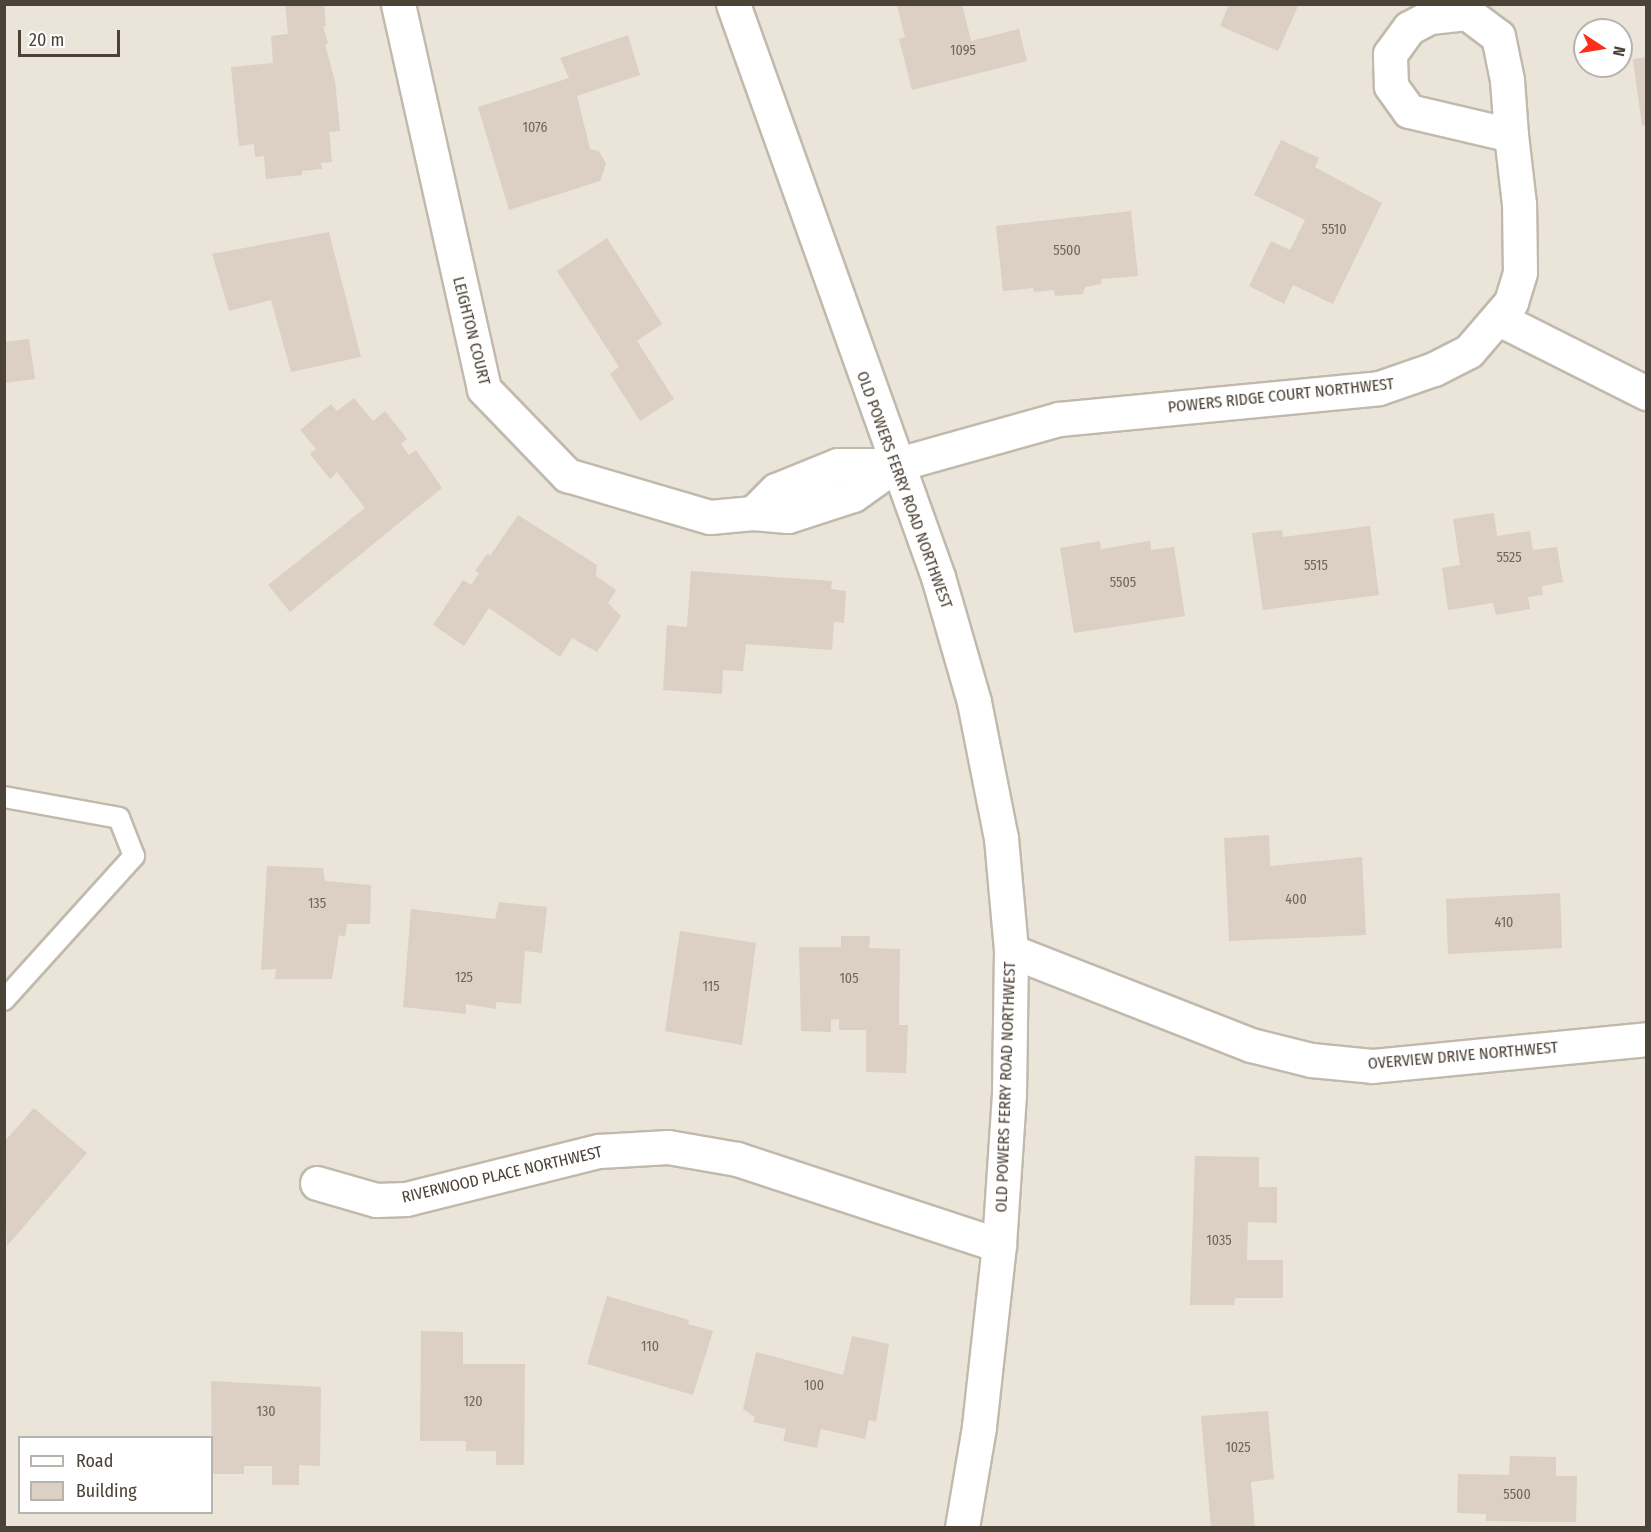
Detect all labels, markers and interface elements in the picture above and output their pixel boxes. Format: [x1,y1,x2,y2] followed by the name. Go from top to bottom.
[21,18,123,56] scale bar
[1573,18,1633,78] north arrow
[29,29,64,51] text: 20 m
[950,43,976,59] house number: 1095
[1609,45,1629,58] text: N
[523,120,547,136] house number: 1076
[1322,222,1346,238] house number: 5510
[1053,243,1081,259] house number: 5500
[448,275,494,387] street label: LEIGHTON COURT
[852,369,956,611] street label: OLD POWERS FERRY ROAD NORTHWEST
[1167,375,1395,417] street label: POWERS RIDGE COURT NORTHWEST
[1496,550,1522,566] house number: 5525
[1304,558,1328,574] house number: 5515
[1110,575,1136,591] house number: 5505
[1285,892,1307,908] house number: 400
[308,896,326,912] house number: 135
[1495,915,1513,931] house number: 410
[992,961,1020,1213] street label: OLD POWERS FERRY ROAD NORTHWEST
[455,970,473,986] house number: 125
[839,971,859,987] house number: 105
[702,979,720,995] house number: 115
[1367,1038,1559,1074] street label: OVERVIEW DRIVE NORTHWEST
[400,1143,604,1207] street label: RIVERWOOD PLACE NORTHWEST
[1206,1233,1232,1249] house number: 1035
[641,1339,659,1355] house number: 110
[804,1378,824,1394] house number: 100
[464,1394,482,1410] house number: 120
[256,1404,276,1420] house number: 130
[18,1436,213,1514] legend
[1225,1440,1251,1456] house number: 1025
[76,1450,113,1472] text: Road
[76,1480,137,1502] text: Building
[1503,1487,1531,1503] house number: 5500

